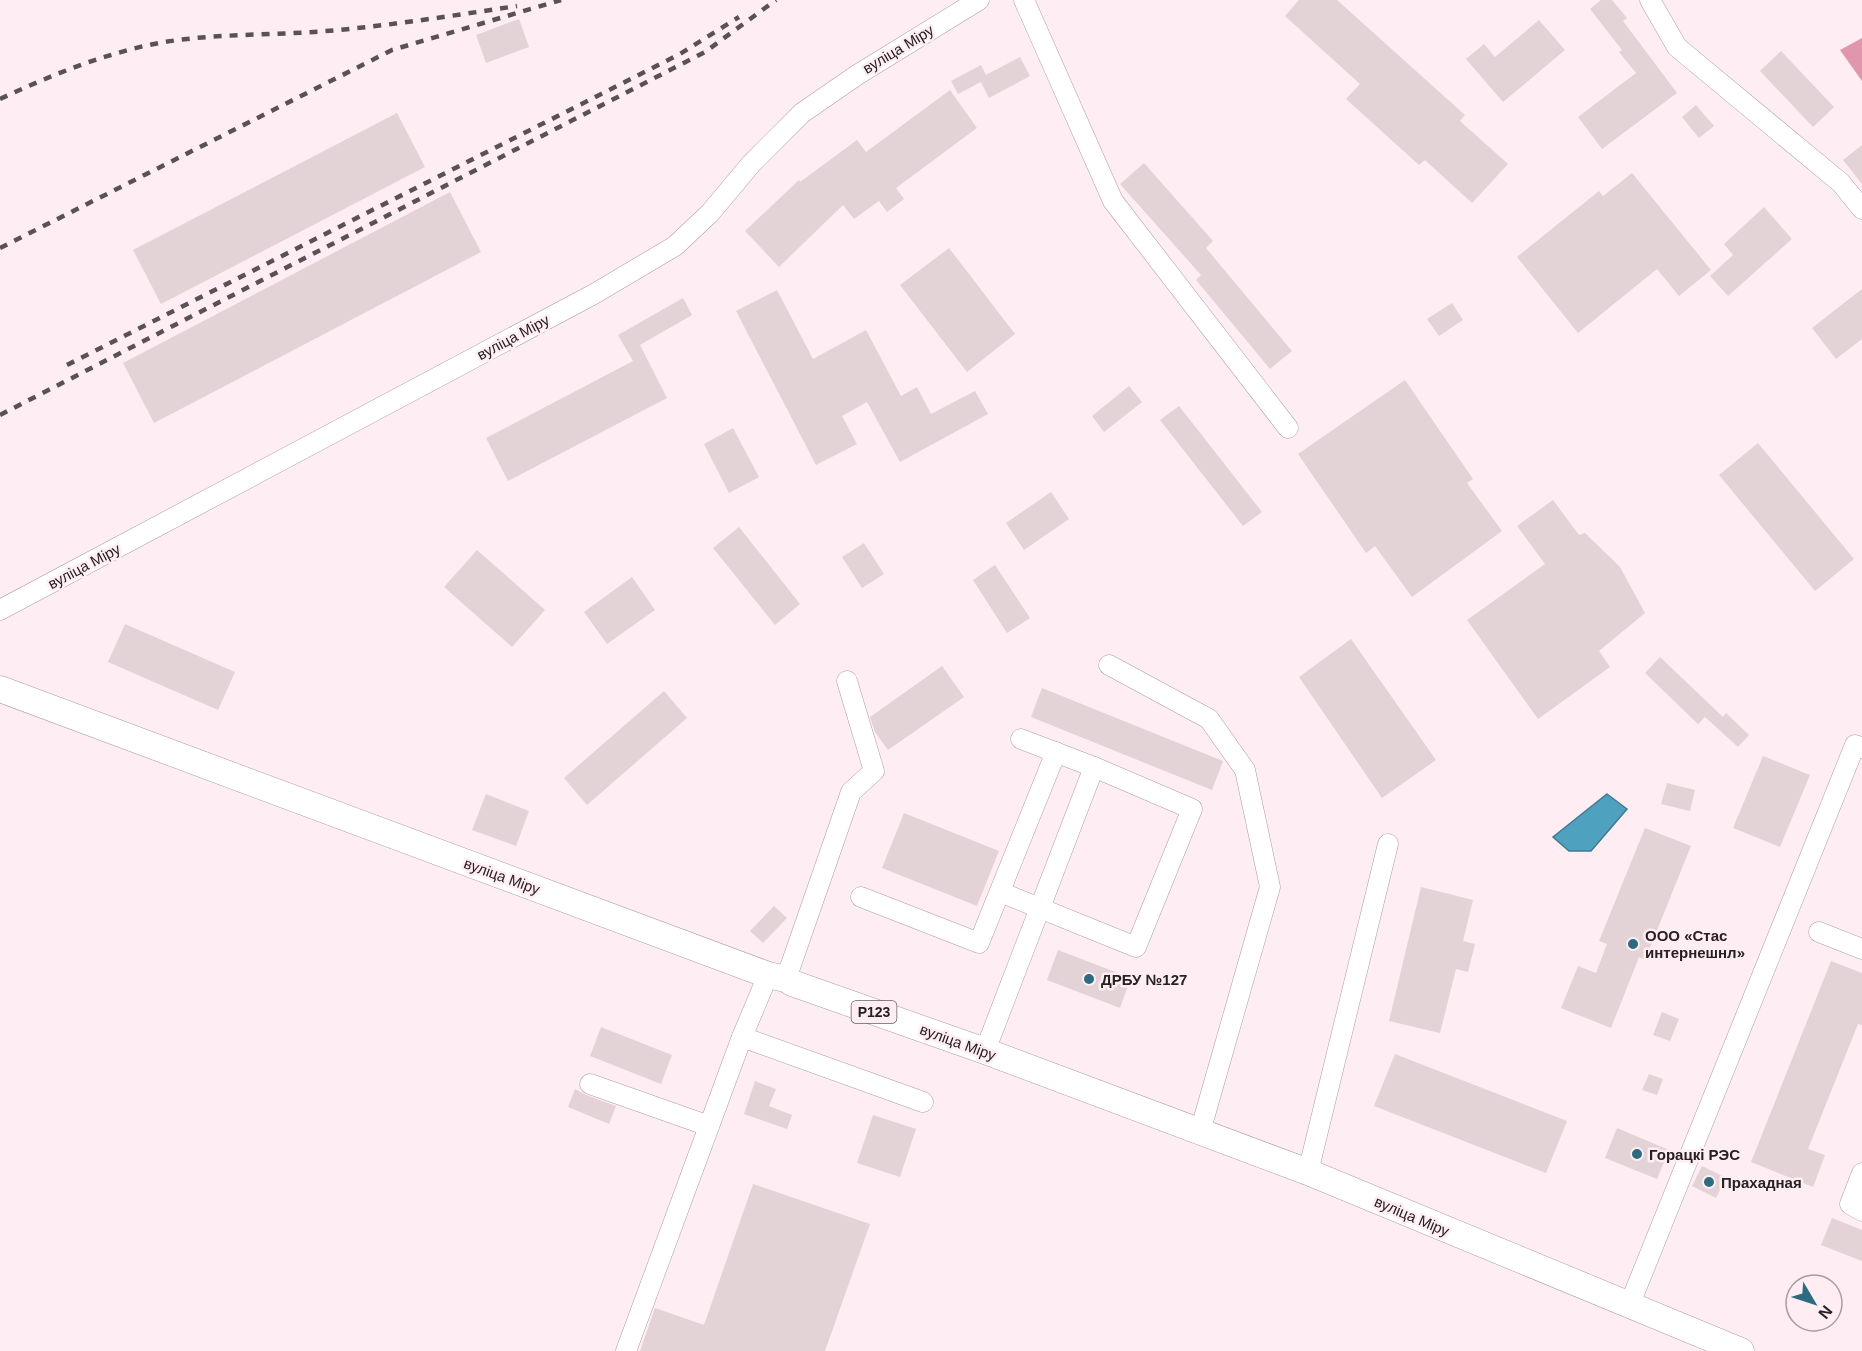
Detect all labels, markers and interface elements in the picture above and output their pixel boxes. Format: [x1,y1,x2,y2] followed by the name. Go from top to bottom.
[860,21,937,77] street label: вуліца Міру
[474,311,553,363] street label: вуліца Міру
[45,540,124,592] street label: вуліца Міру
[462,854,543,898] street label: вуліца Міру
[1645,927,1745,961] place label: ООО «Стас интернешнл»
[1626,937,1640,951] marker: ООО «Стас интернешнл»
[1101,971,1187,988] place label: ДРБУ №127
[1082,972,1096,986] marker: ДРБУ №127
[852,1001,896,1023] road number: Р123
[918,1020,999,1064] street label: вуліца Міру
[1649,1146,1740,1163] place label: Горацкі РЭС
[1630,1147,1644,1161] marker: Горацкі РЭС
[1721,1174,1802,1191] place label: Прахадная
[1702,1175,1716,1189] marker: Прахадная
[1372,1193,1452,1240] street label: вуліца Міру
[1784,1273,1844,1333] north arrow
[1815,1302,1836,1322] text: N

